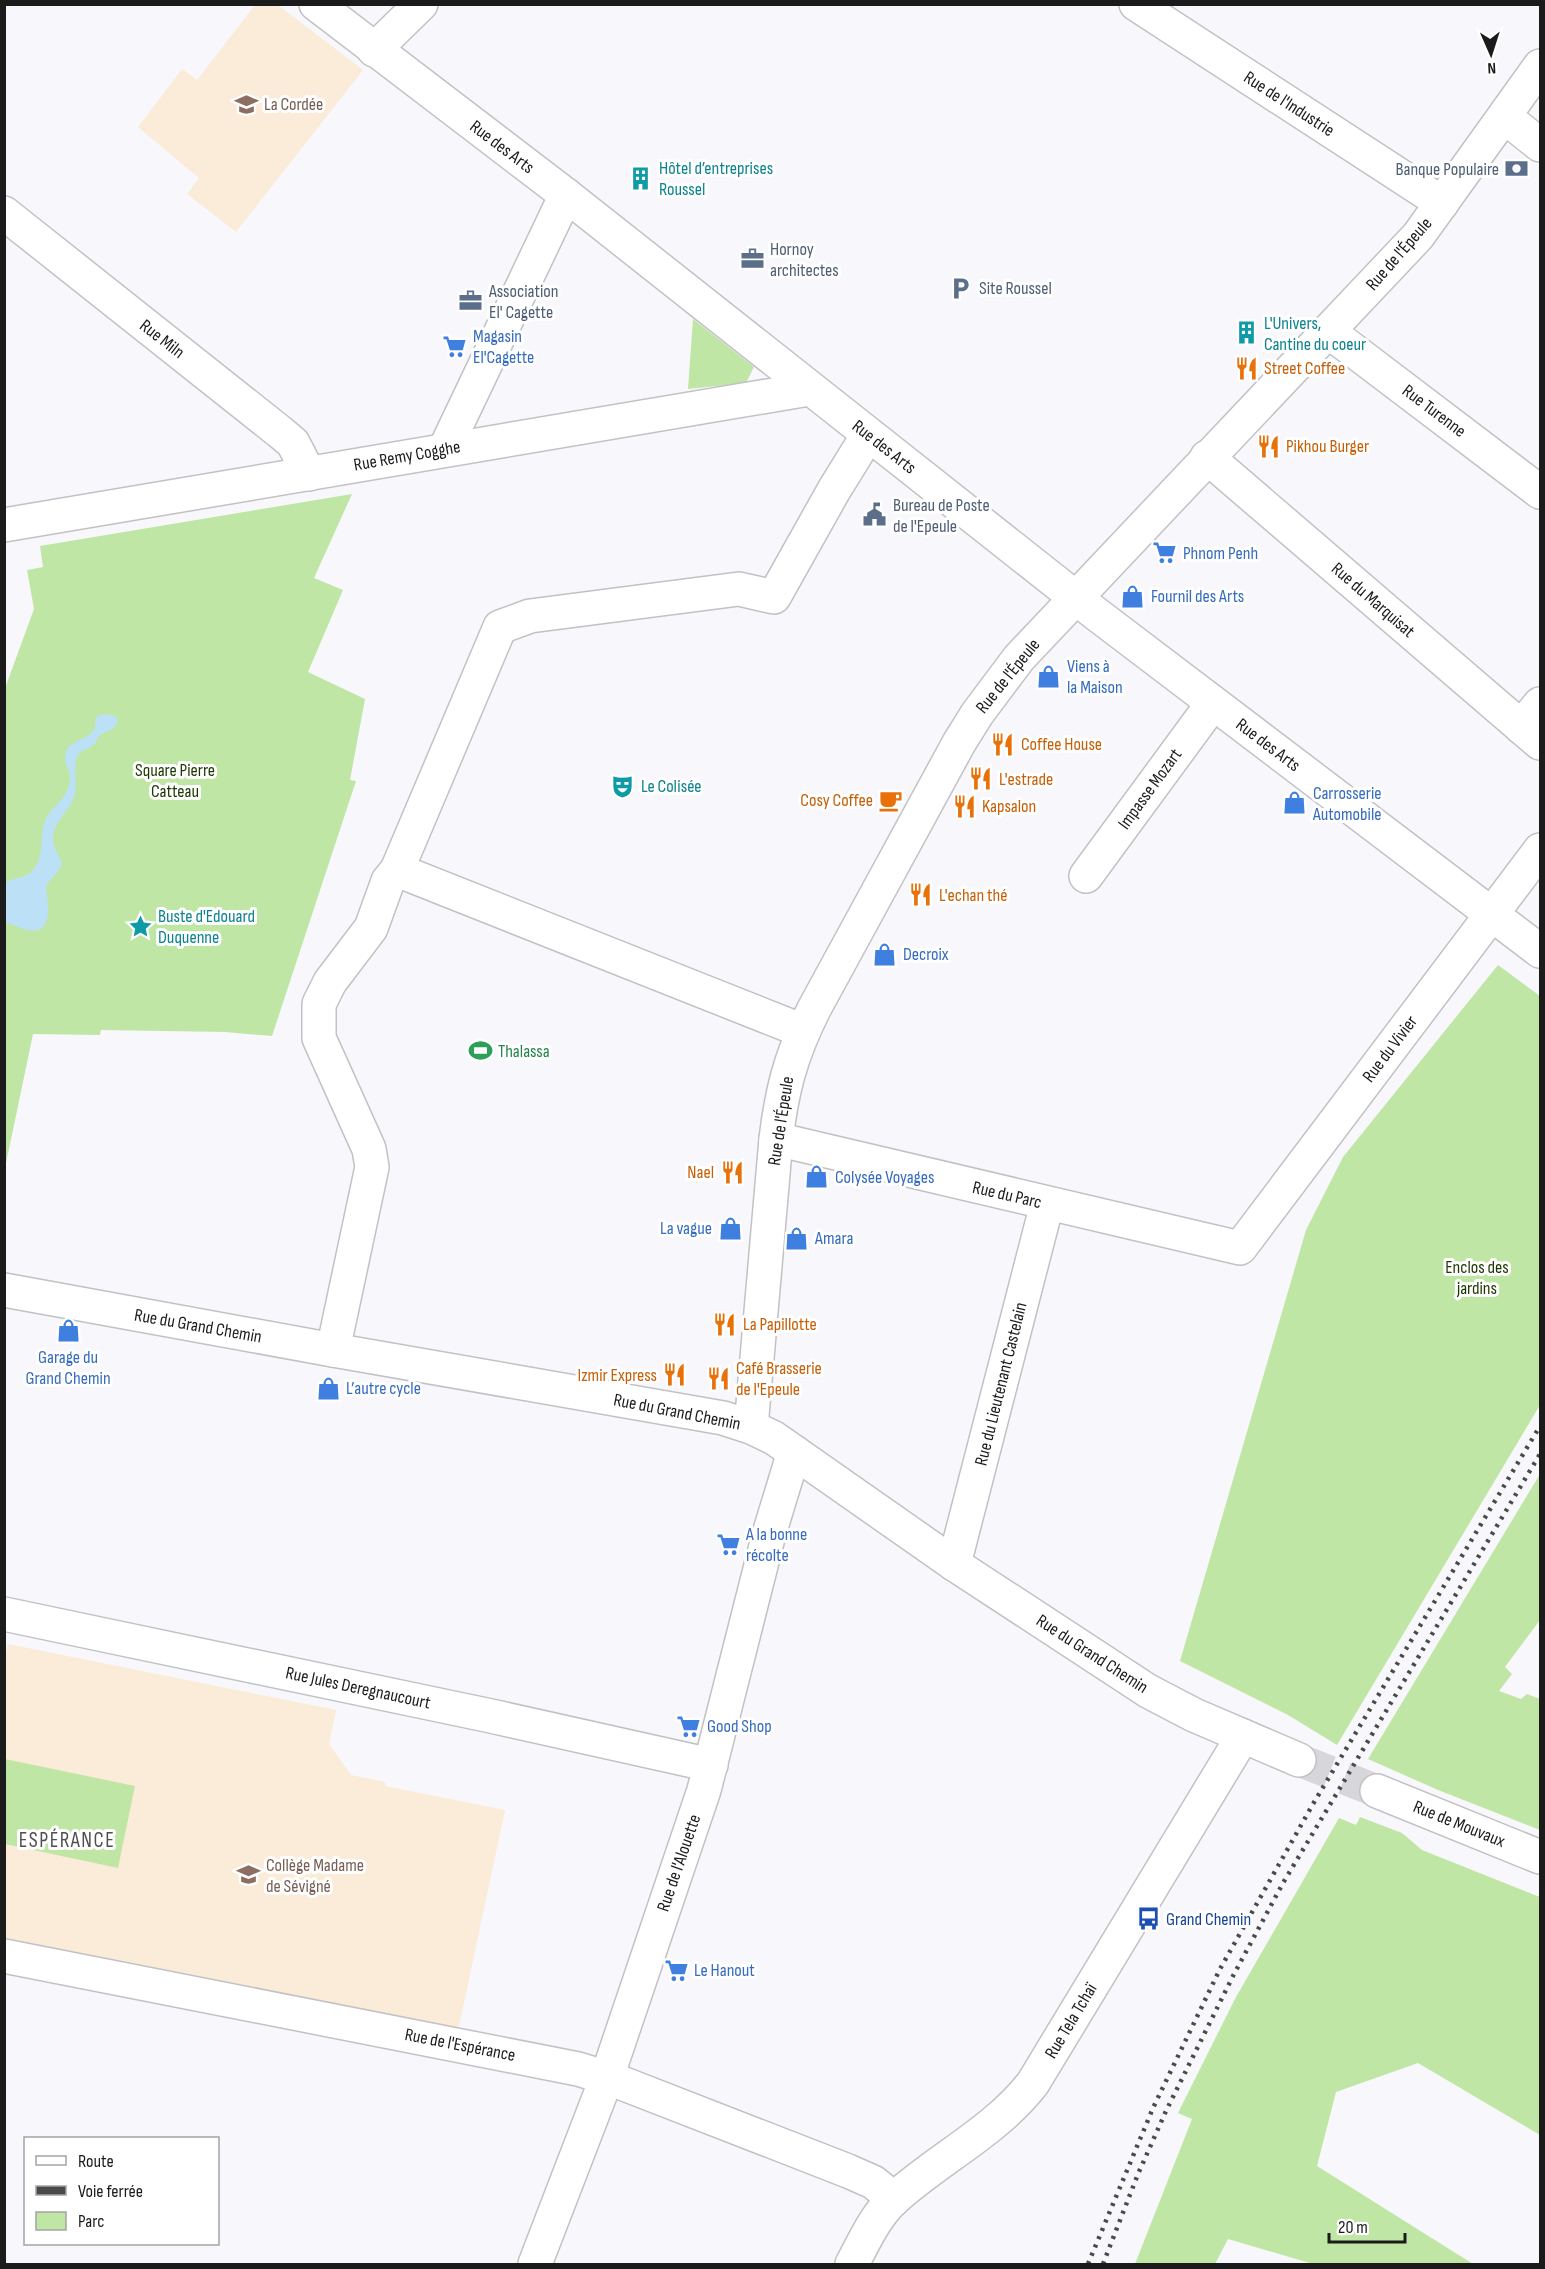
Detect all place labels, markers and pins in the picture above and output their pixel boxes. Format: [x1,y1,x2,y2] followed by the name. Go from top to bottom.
[233,91,259,117] school or university icon: La Cordée
[264,94,323,115] place label: La Cordée
[1504,156,1530,182] bank icon: Banque Populaire
[659,158,773,200] place label: Hôtel d’entreprises Roussel
[1395,159,1499,180] place label: Banque Populaire
[628,165,654,191] building icon: Hôtel d’entreprises Roussel
[770,239,839,281] place label: Hornoy architectes
[739,246,765,272] office icon: Hornoy architectes
[948,275,974,301] parking icon: Site Roussel
[979,278,1052,299] place label: Site Roussel
[488,281,558,323] place label: Association El' Cagette
[458,288,484,314] office icon: Association El' Cagette
[1264,313,1366,355] place label: L'Univers, Cantine du coeur
[1233,320,1259,346] building icon: L'Univers, Cantine du coeur
[473,326,534,368] place label: Magasin El'Cagette
[442,333,468,359] supermarket icon: Magasin El'Cagette
[1233,355,1259,381] restaurant icon: Street Coffee
[1264,358,1345,379] place label: Street Coffee
[1255,433,1281,459] restaurant icon: Pikhou Burger
[1286,436,1369,457] place label: Pikhou Burger
[893,495,990,537] place label: Bureau de Poste de l'Epeule
[862,502,888,528] public building icon: Bureau de Poste de l'Epeule
[1152,540,1178,566] supermarket icon: Phnom Penh
[1183,543,1258,564] place label: Phnom Penh
[1120,583,1146,609] shop icon: Fournil des Arts
[1151,586,1244,607] place label: Fournil des Arts
[1067,656,1123,698] place label: Viens à la Maison
[1036,663,1062,689] shop icon: Viens à la Maison
[990,731,1016,757] restaurant icon: Coffee House
[1021,734,1102,755] place label: Coffee House
[968,766,994,792] restaurant icon: L'estrade
[999,769,1053,790] place label: L'estrade
[610,773,636,799] theatre icon: Le Colisée
[641,776,702,797] place label: Le Colisée
[1312,783,1382,825] place label: Carrosserie Automobile
[878,787,904,813] cafe icon: Cosy Coffee
[800,790,873,811] place label: Cosy Coffee
[1282,790,1308,816] shop icon: Carrosserie Automobile
[951,793,977,819] restaurant icon: Kapsalon
[982,796,1036,817] place label: Kapsalon
[908,882,934,908] restaurant icon: L'echan thé
[939,885,1007,906] place label: L'echan thé
[158,906,255,948] place label: Buste d'Edouard Duquenne
[127,913,153,939] place icon: Buste d'Edouard Duquenne
[872,941,898,967] shop icon: Decroix
[903,944,949,965] place label: Decroix
[467,1038,493,1064] sports icon: Thalassa
[498,1041,550,1062] place label: Thalassa
[719,1159,745,1185] restaurant icon: Nael
[687,1162,714,1183] place label: Nael
[804,1164,830,1190] shop icon: Colysée Voyages
[835,1167,934,1188] place label: Colysée Voyages
[717,1215,743,1241] shop icon: La vague
[660,1218,712,1239] place label: La vague
[784,1225,810,1251] shop icon: Amara
[814,1228,853,1249] place label: Amara
[712,1311,738,1337] restaurant icon: La Papillotte
[743,1314,817,1335] place label: La Papillotte
[55,1318,81,1344] shop icon: Garage du Grand Chemin
[25,1347,111,1389] place label: Garage du Grand Chemin
[736,1358,822,1400] place label: Café Brasserie de l'Epeule
[662,1362,688,1388] restaurant icon: Izmir Express
[578,1365,657,1386] place label: Izmir Express
[705,1365,731,1391] restaurant icon: Café Brasserie de l'Epeule
[315,1375,341,1401] shop icon: L’autre cycle
[346,1378,421,1399] place label: L’autre cycle
[745,1524,807,1566] place label: A la bonne récolte
[715,1531,741,1557] supermarket icon: A la bonne récolte
[676,1713,702,1739] supermarket icon: Good Shop
[707,1716,772,1737] place label: Good Shop
[266,1855,364,1897] place label: Collège Madame de Sévigné
[235,1862,261,1888] school or university icon: Collège Madame de Sévigné
[1135,1906,1161,1932] bus stop icon: Grand Chemin
[1166,1909,1251,1930] place label: Grand Chemin
[663,1957,689,1983] supermarket icon: Le Hanout
[694,1960,755,1981] place label: Le Hanout

